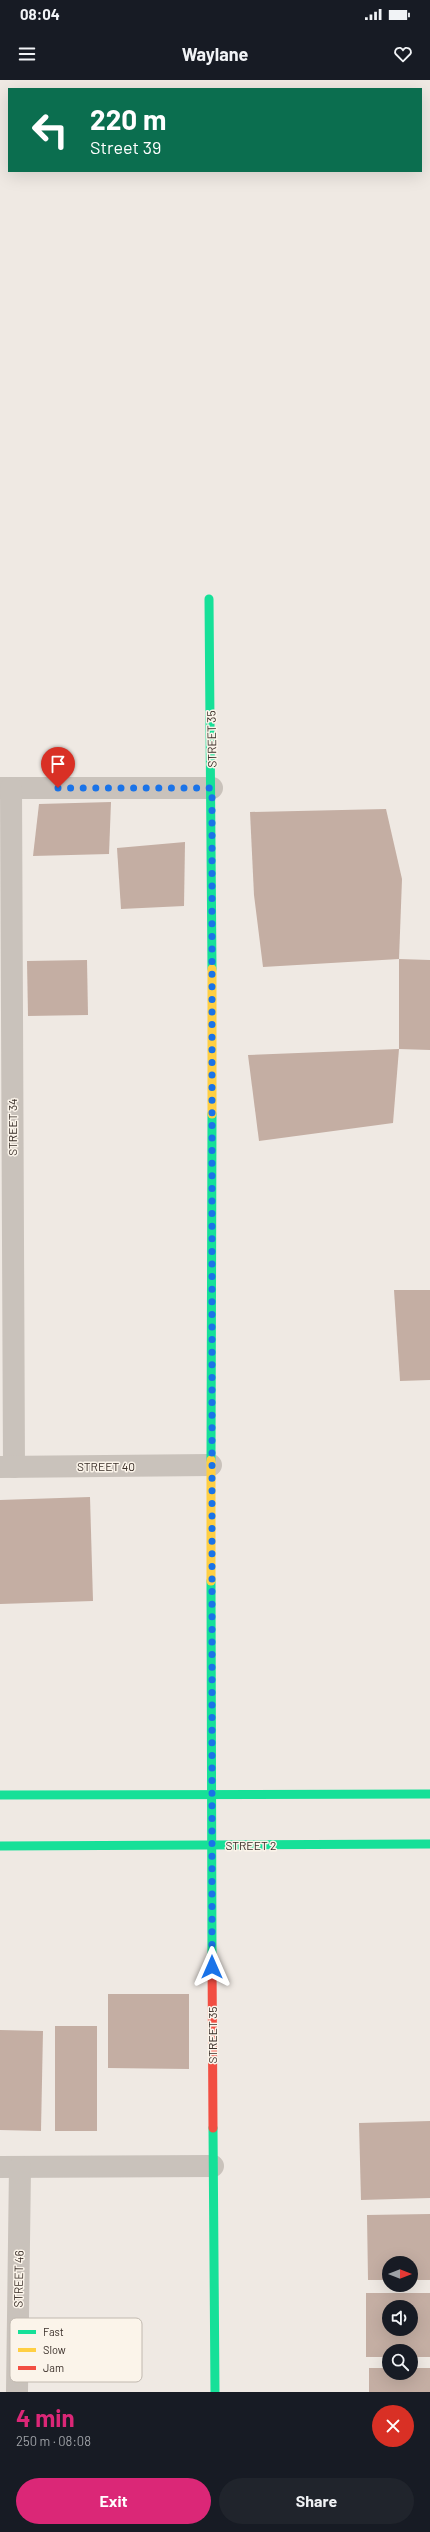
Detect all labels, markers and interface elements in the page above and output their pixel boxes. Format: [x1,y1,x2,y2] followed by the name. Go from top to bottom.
[20,5,60,23] text: 08:04
[16,43,38,65] icon: menu
[182,43,248,65] text: Waylane
[392,43,414,65] icon: heart
[90,102,166,136] text: 220 m
[24,104,76,156] icon: left
[90,136,161,158] text: Street 39
[204,710,218,768] street label: STREET 35
[41,747,75,788] pin
[47,753,69,775] icon: arrive
[5,1098,19,1156] street label: STREET 34
[77,1459,135,1473] street label: STREET 40
[225,1838,277,1852] street label: STREET 2
[191,1946,233,1988] position arrow
[205,2006,219,2064] street label: STREET 35
[10,2250,26,2308] street label: STREET 46
[382,2256,418,2292] north arrow
[382,2256,418,2380] map controls
[382,2300,418,2336] button: sound
[10,2318,142,2382] legend
[43,2325,64,2338] text: Fast
[43,2343,66,2356] text: Slow
[382,2344,418,2380] button: search
[43,2361,64,2374] text: Jam
[16,2403,75,2432] text: 4 min
[372,2405,414,2447] button: close
[16,2433,91,2449] text: 250 m · 08:08
[16,2478,211,2524] button: Exit
[219,2478,414,2524] button: Share

